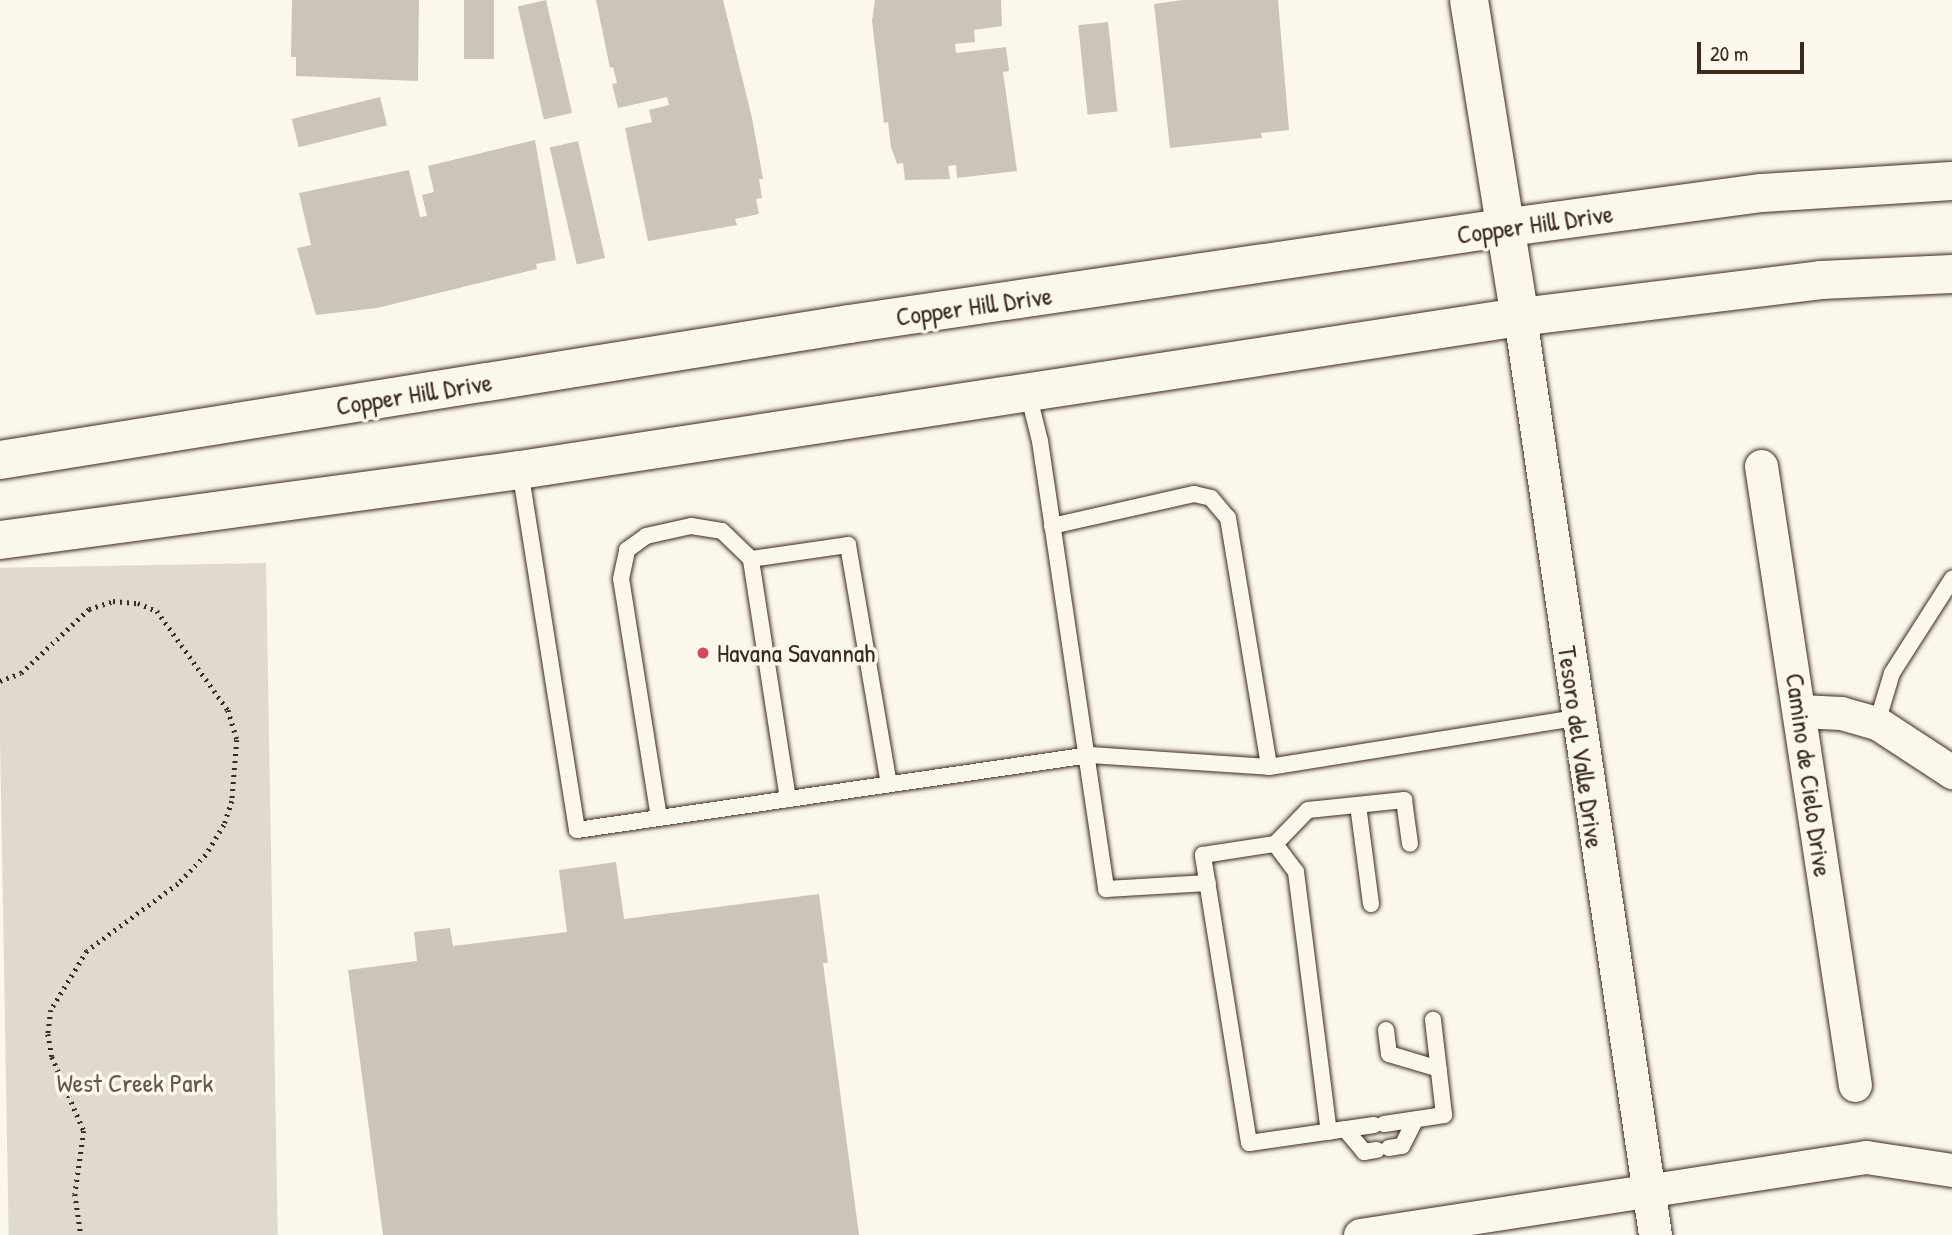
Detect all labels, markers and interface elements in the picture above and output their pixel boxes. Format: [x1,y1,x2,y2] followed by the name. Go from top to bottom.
[1700,28,1807,72] scale bar
[1710,39,1748,68] text: 20 m
[1455,198,1615,250] street label: Copper Hill Drive
[894,280,1054,332] street label: Copper Hill Drive
[334,366,494,422] street label: Copper Hill Drive
[717,637,875,669] place label: Havana Savannah
[1551,644,1611,850] street label: Tesoro del Valle Drive
[695,645,711,661] marker: Havana Savannah
[1779,671,1839,879] street label: Camino de Cielo Drive
[57,1067,213,1099] park label: West Creek Park

